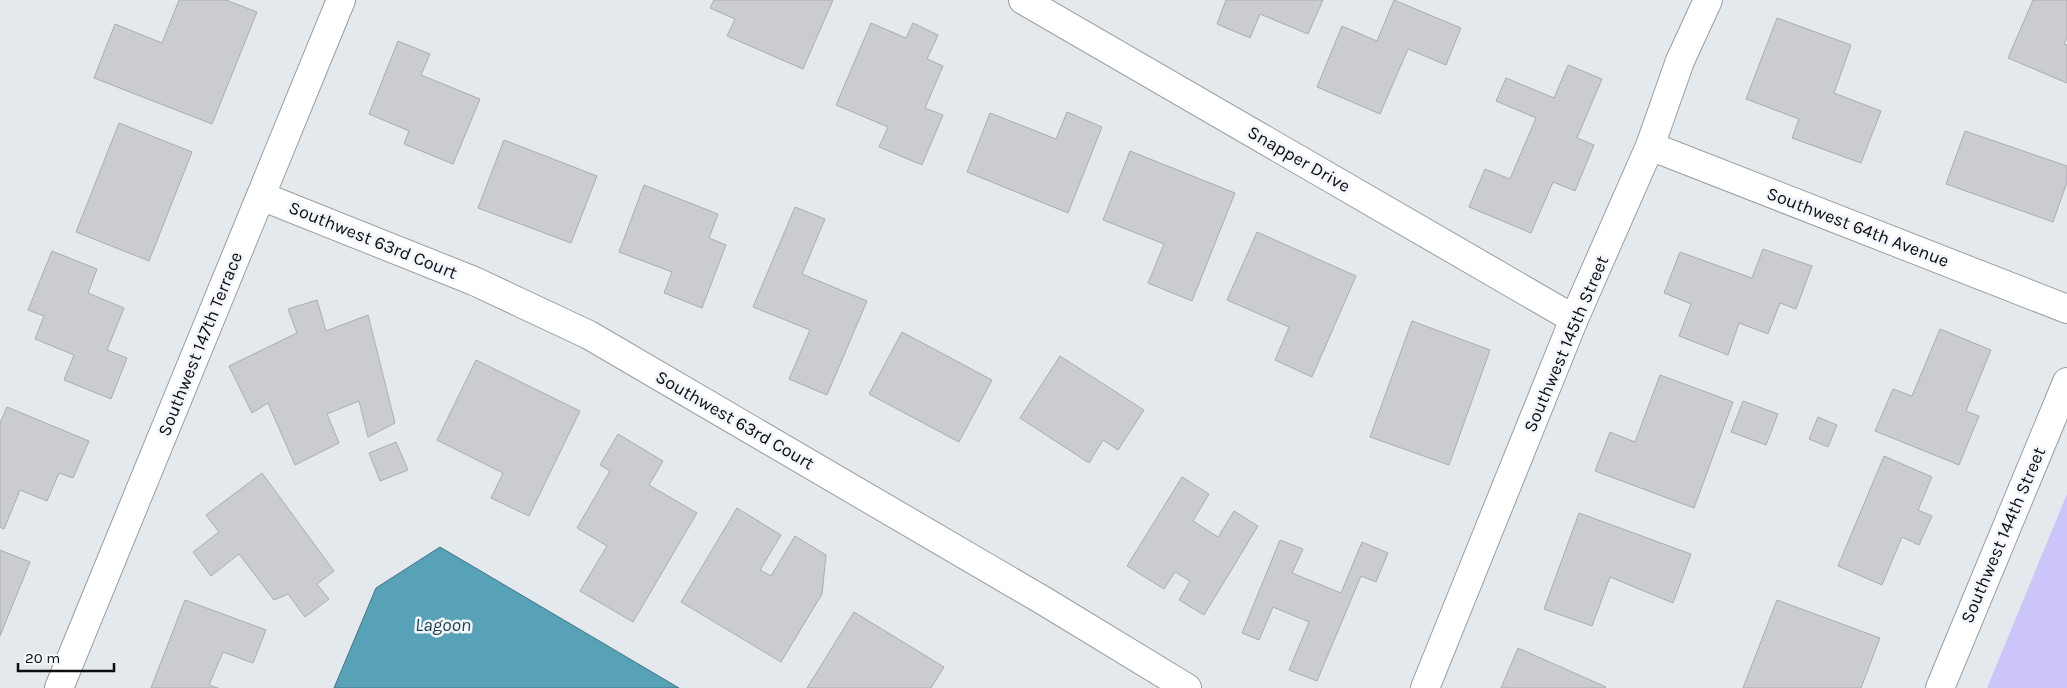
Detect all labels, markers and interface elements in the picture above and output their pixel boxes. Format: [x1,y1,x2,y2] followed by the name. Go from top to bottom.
[1244,121,1354,197] street label: Snapper Drive
[1764,182,1952,272] street label: Southwest 64th Avenue
[286,196,461,284] street label: Southwest 63rd Court
[153,249,247,439] street label: Southwest 147th Terrace
[1519,252,1613,436] street label: Southwest 145th Street
[652,366,818,475] street label: Southwest 63rd Court
[1956,443,2050,626] street label: Southwest 144th Street
[415,614,471,636] water label: Lagoon
[18,640,114,672] scale bar
[25,649,60,667] text: 20 m

